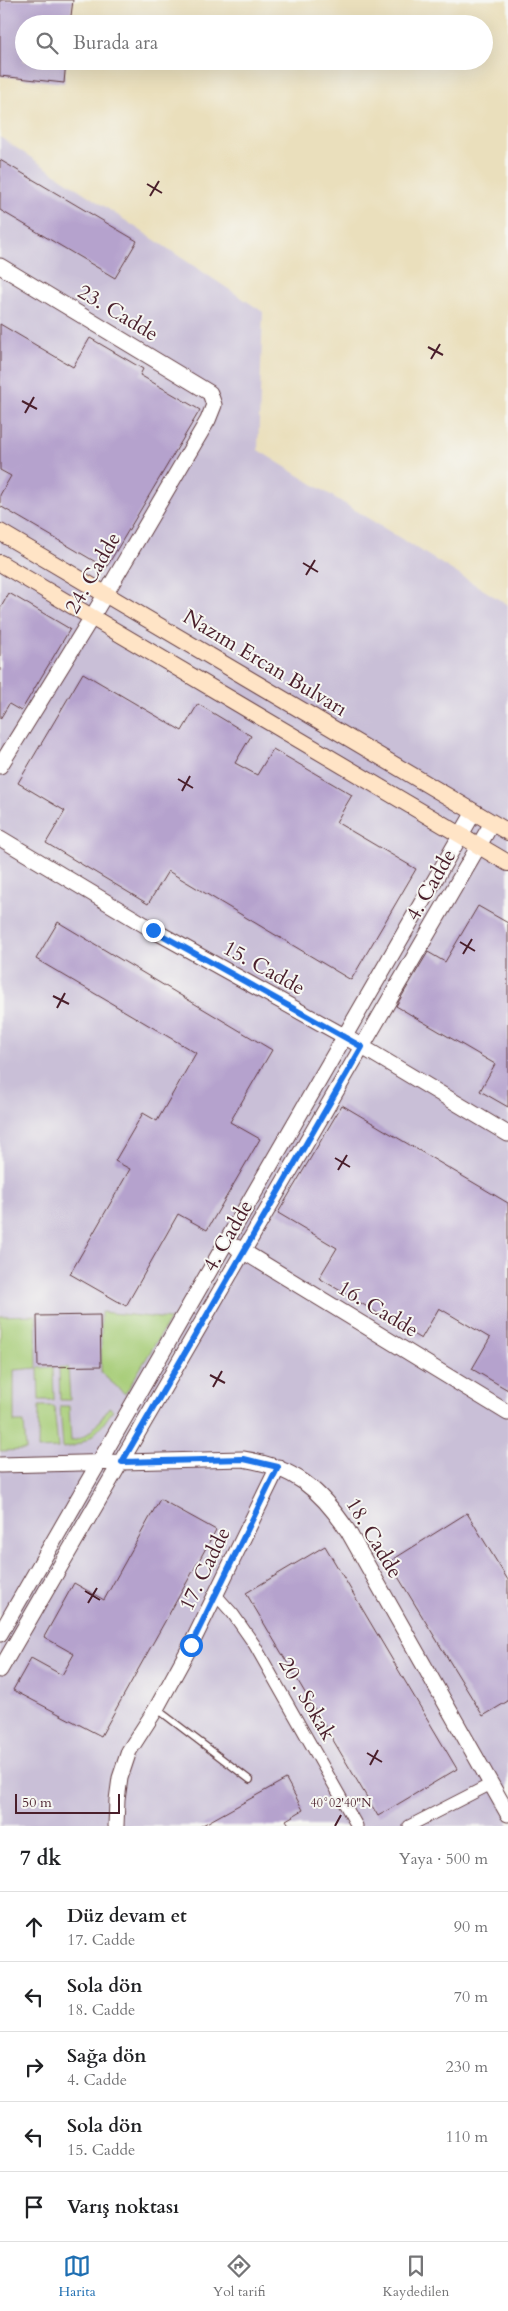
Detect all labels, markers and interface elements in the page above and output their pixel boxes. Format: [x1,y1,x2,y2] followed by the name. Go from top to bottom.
[15,15,493,70] search box
[33,29,61,57] icon: search
[73,30,158,56] text: Burada ara
[72,278,164,348] street label: 23. Cadde
[58,527,128,619] street label: 24. Cadde
[177,602,353,724] street label: Nazım Ercan Bulvarı
[399,844,463,926] street label: 4. Cadde
[142,919,165,942] route end
[218,934,310,1002] street label: 15. Cadde
[196,1195,260,1277] street label: 4. Cadde
[332,1274,424,1344] street label: 16. Cadde
[339,1492,409,1584] street label: 18. Cadde
[172,1522,238,1616] street label: 17. Cadde
[180,1634,203,1657] route start
[272,1652,343,1747] street label: 20 . Sokak
[15,1791,120,1814] scale bar
[22,1793,52,1812] text: 50 m
[311,1795,372,1811] text: 40°02'40"N
[20,1844,61,1873] text: 7 dk
[399,1848,488,1870] text: Yaya · 500 m
[67,1903,187,1929] text: Düz devam et
[20,1913,48,1941] icon: ahead
[454,1916,488,1938] text: 90 m
[67,1929,135,1951] text: 17. Cadde
[67,1973,142,1999] text: Sola dön
[20,1983,48,2011] icon: left
[454,1986,488,2008] text: 70 m
[67,1999,135,2021] text: 18. Cadde
[67,2043,147,2069] text: Sağa dön
[20,2053,48,2081] icon: right
[446,2056,488,2078] text: 230 m
[67,2069,127,2091] text: 4. Cadde
[67,2113,142,2139] text: Sola dön
[20,2123,48,2151] icon: left
[446,2126,488,2148] text: 110 m
[67,2139,135,2161] text: 15. Cadde
[20,2193,48,2221] icon: arrive
[67,2194,179,2220] text: Varış noktası
[59,2252,96,2301] tab: Harita
[213,2252,266,2301] tab: Yol tarifi
[383,2252,449,2301] tab: Kaydedilen

